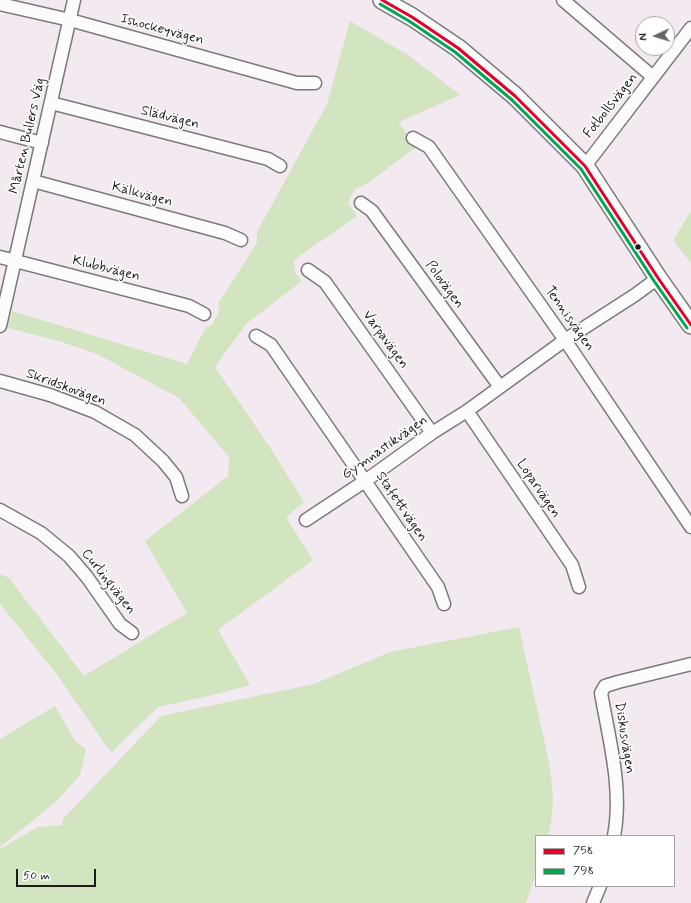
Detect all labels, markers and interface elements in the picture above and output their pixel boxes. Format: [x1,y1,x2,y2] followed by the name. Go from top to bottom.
[118,11,206,49] street label: Ishockeyvägen
[635,16,675,56] north arrow
[637,33,651,41] text: N
[580,70,642,142] street label: Fotbollsvägen
[6,76,50,196] street label: Mårten Bullers Väg
[139,103,201,133] street label: Slädvägen
[110,179,174,211] street label: Kälkvägen
[633,242,643,252] unlabelled marker
[70,252,142,286] street label: Klubbvägen
[421,258,467,312] street label: Polovägen
[541,283,597,355] street label: Tennisvägen
[358,308,412,372] street label: Varpavägen
[24,366,108,410] street label: Skridskovägen
[339,412,431,484] street label: Gymnastikvägen
[512,456,564,522] street label: Löparvägen
[372,469,430,545] street label: Stafettvägen
[77,546,139,618] street label: Curlingvägen
[610,701,638,775] street label: Diskusvägen
[535,835,675,887] legend
[573,843,593,859] text: 758
[18,861,98,887] scale bar
[573,863,594,879] text: 798
[23,868,50,884] text: 50 m

